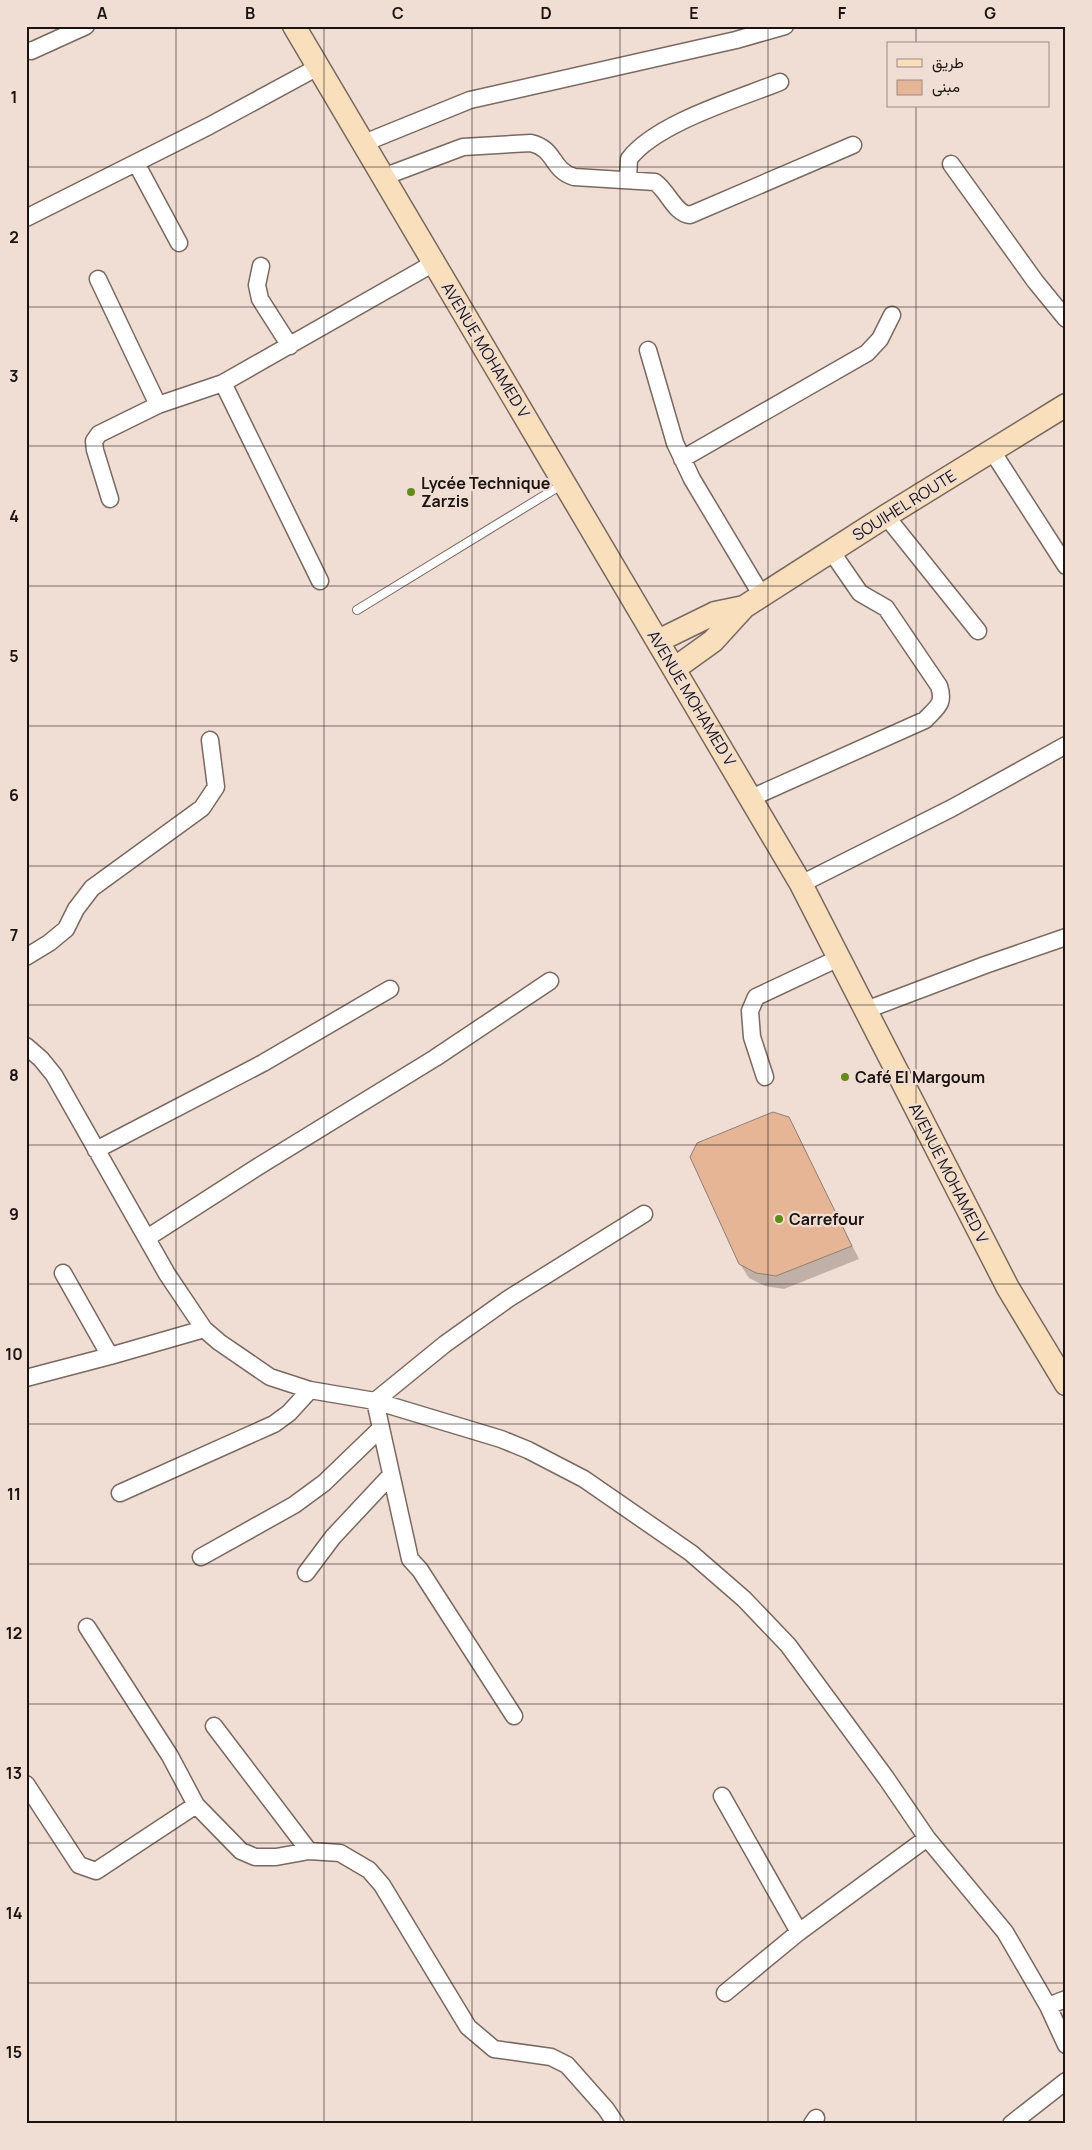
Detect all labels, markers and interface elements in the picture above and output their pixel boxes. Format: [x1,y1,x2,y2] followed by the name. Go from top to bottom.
[97,2,108,24] text: A
[245,2,255,24] text: B
[392,2,404,24] text: C
[540,2,552,24] text: D
[689,2,699,24] text: E
[838,2,847,24] text: F
[984,2,996,24] text: G
[887,42,1050,108] legend
[932,52,964,73] text: طريق
[932,76,960,97] text: مبنى
[10,86,18,108] text: 1
[9,226,19,248] text: 2
[437,278,535,422] street label: AVENUE MOHAMED V
[9,365,19,387] text: 3
[848,464,960,546] street label: SOUIHEL ROUTE
[421,472,551,512] place label: Lycée Technique Zarzis
[405,486,417,498] marker: Lycée Technique Zarzis
[9,505,19,527] text: 4
[643,626,741,770] street label: AVENUE MOHAMED V
[9,645,19,667] text: 5
[9,784,19,806] text: 6
[10,924,18,946] text: 7
[9,1064,19,1086] text: 8
[855,1066,985,1088] place label: Café El Margoum
[839,1071,851,1083] marker: Café El Margoum
[904,1099,994,1247] street label: AVENUE MOHAMED V
[9,1203,19,1225] text: 9
[789,1208,864,1230] place label: Carrefour
[773,1213,785,1225] marker: Carrefour
[5,1343,23,1365] text: 10
[7,1483,21,1505] text: 11
[6,1622,22,1644] text: 12
[6,1762,22,1784] text: 13
[6,1902,22,1924] text: 14
[6,2041,22,2063] text: 15

